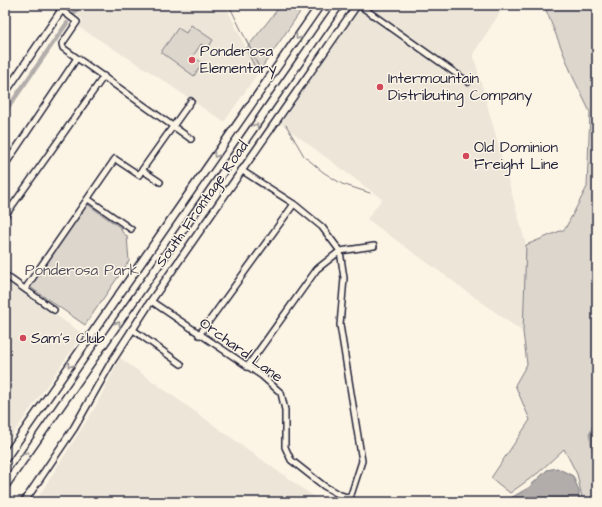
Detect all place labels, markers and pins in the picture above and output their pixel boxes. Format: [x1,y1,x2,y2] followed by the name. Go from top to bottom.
[200,41,277,80] place label: Ponderosa Elementary
[187,55,197,65] marker: Ponderosa Elementary
[388,68,532,107] place label: Intermountain Distributing Company
[375,82,385,92] marker: Intermountain Distributing Company
[474,137,559,176] place label: Old Dominion Freight Line
[461,151,471,161] marker: Old Dominion Freight Line
[31,328,106,349] place label: Sam's Club
[18,333,28,343] marker: Sam's Club

